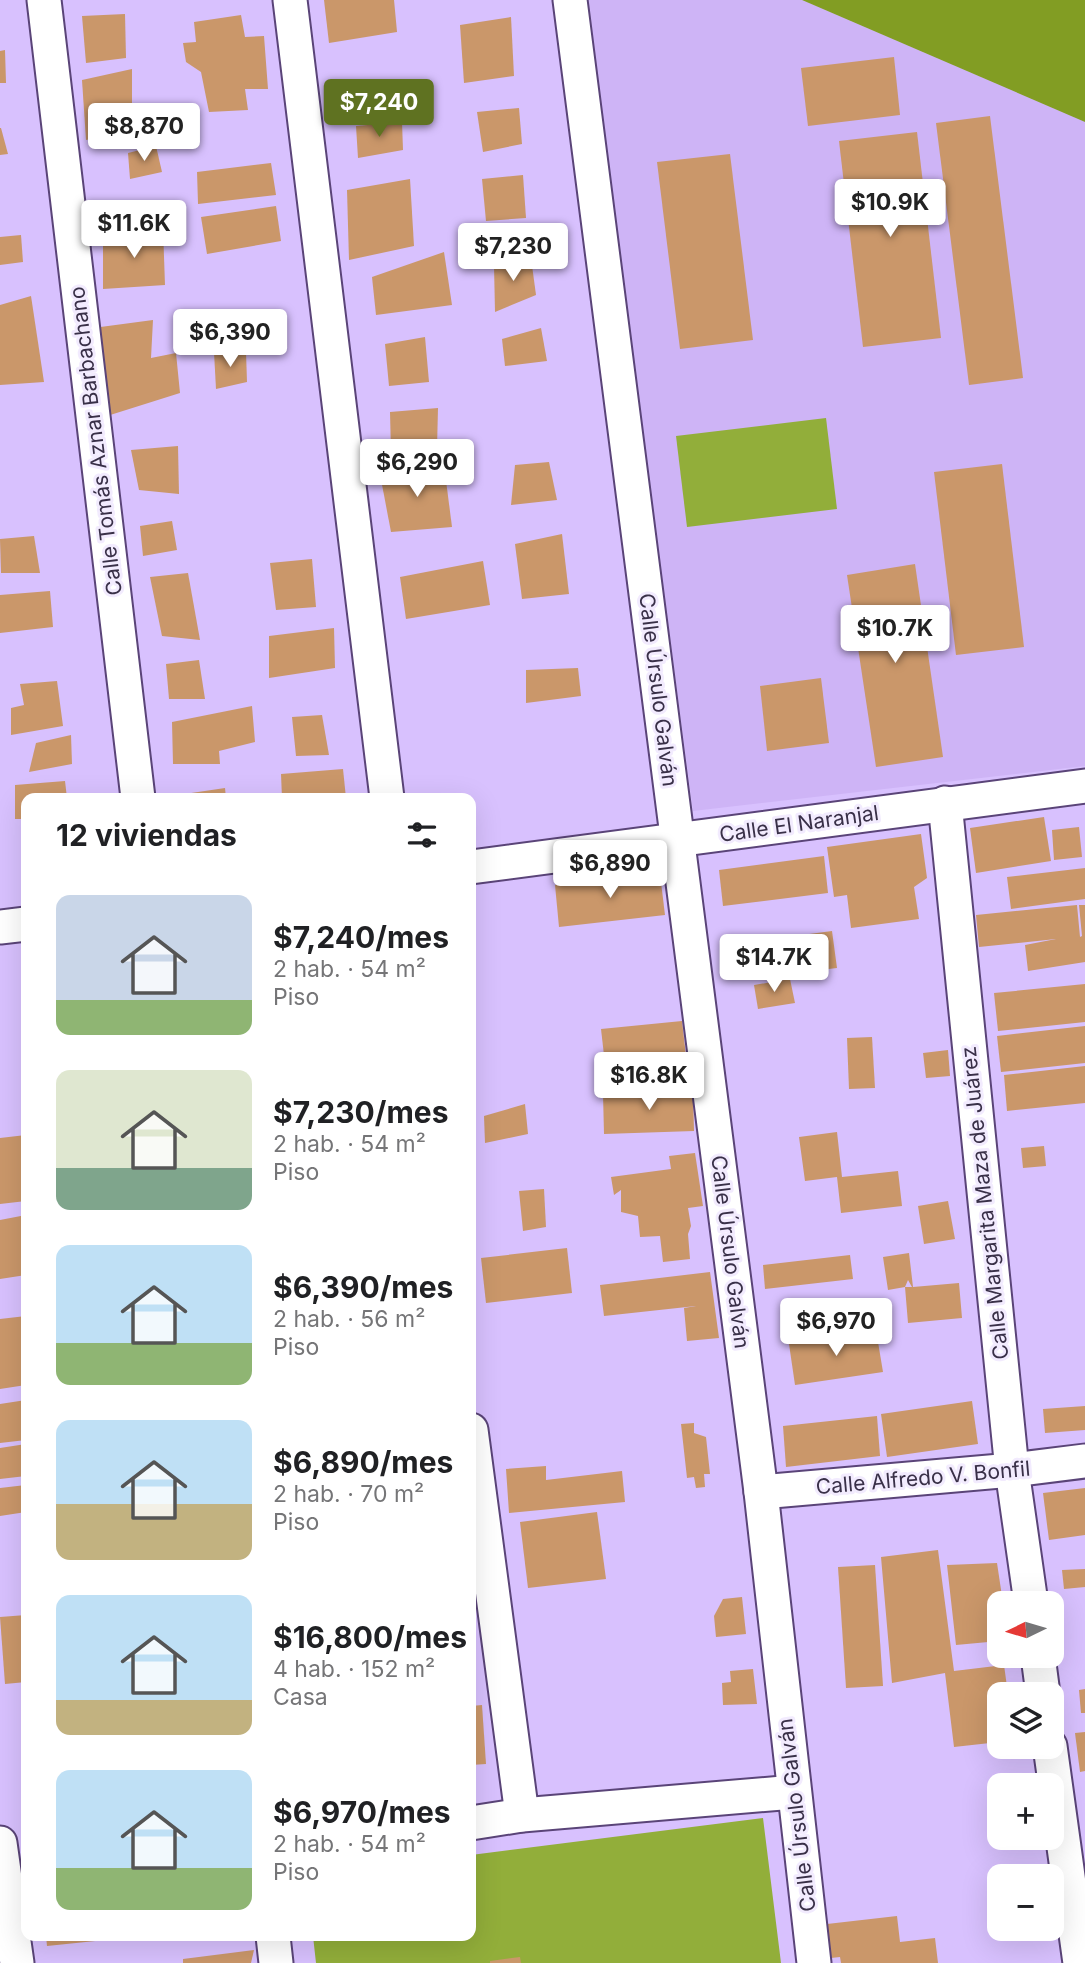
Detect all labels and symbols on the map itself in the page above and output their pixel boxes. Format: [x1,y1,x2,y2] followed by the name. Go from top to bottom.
[322,80,436,139] pin: $7,240
[87,104,201,163] pin: $8,870
[833,180,947,239] pin: $10.9K
[77,201,191,260] pin: $11.6K
[456,224,570,283] pin: $7,230
[64,285,127,597] street label: Calle Tomás Aznar Barbachano
[173,310,287,369] pin: $6,390
[360,440,474,499] pin: $6,290
[634,592,684,788] street label: Calle Úrsulo Galván
[838,606,952,665] pin: $10.7K
[718,800,880,847] street label: Calle El Naranjal
[553,841,667,900] pin: $6,890
[717,934,831,994] pin: $14.7K
[956,1045,1013,1361] street label: Calle Margarita Maza de Juárez
[592,1052,706,1112] pin: $16.8K
[706,1154,756,1350] street label: Calle Úrsulo Galván
[779,1298,893,1358] pin: $6,970
[815,1456,1031,1499] street label: Calle Alfredo V. Bonfil
[987,1591,1064,1668] north arrow
[771,1717,821,1913] street label: Calle Úrsulo Galván

